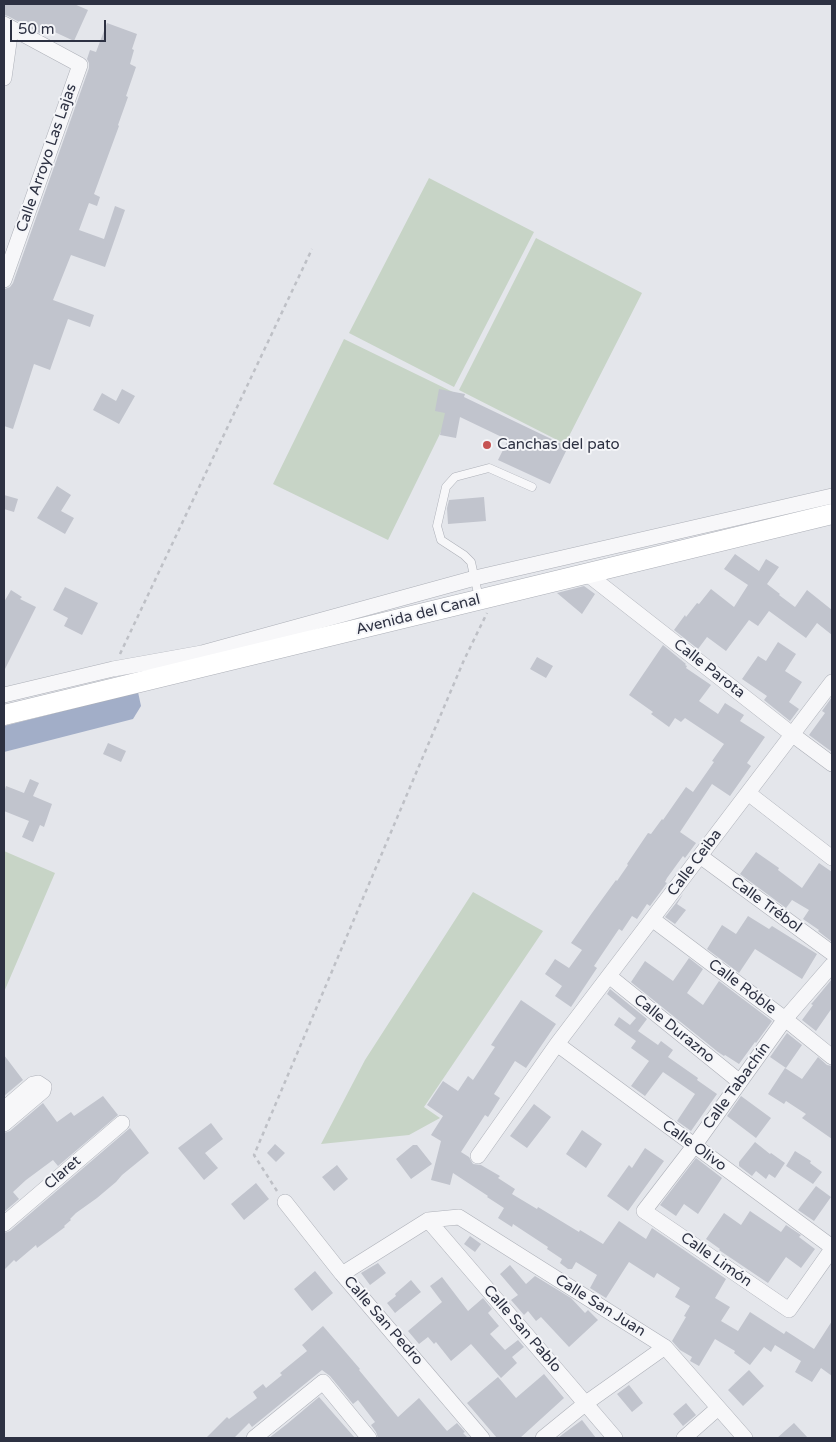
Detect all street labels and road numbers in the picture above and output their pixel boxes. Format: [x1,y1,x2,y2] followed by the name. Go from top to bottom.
[13,81,81,235] street label: Calle Arroyo Las Lajas
[354,591,482,639] street label: Avenida del Canal
[670,636,748,702] street label: Calle Parota
[664,826,726,900] street label: Calle Ceiba
[727,873,805,937] street label: Calle Trébol
[705,956,779,1018] street label: Calle Róble
[630,991,718,1067] street label: Calle Durazno
[699,1039,775,1133] street label: Calle Tabachín
[658,1117,730,1175] street label: Calle Olivo
[41,1152,85,1194] street label: Claret
[677,1229,755,1291] street label: Calle Limón
[552,1271,648,1341] street label: Calle San Juan
[340,1273,426,1369] street label: Calle San Pedro
[479,1282,565,1376] street label: Calle San Pablo

